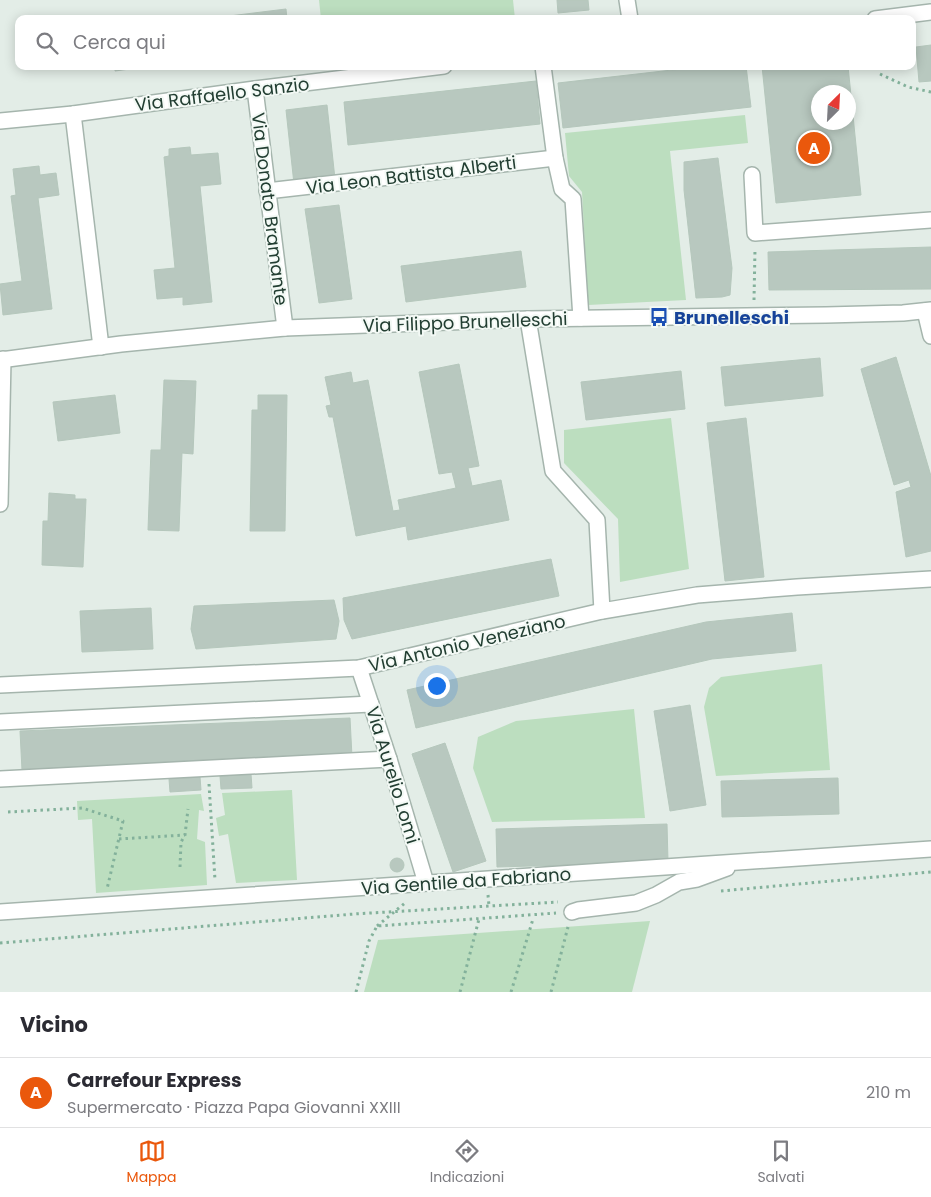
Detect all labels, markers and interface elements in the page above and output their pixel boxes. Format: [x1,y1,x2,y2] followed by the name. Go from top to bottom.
[15,15,916,70] search box
[33,29,61,57] icon: search
[73,29,166,56] text: Cerca qui
[133,71,311,117] street label: Via Raffaello Sanzio
[811,85,856,130] north arrow
[246,111,294,307] street label: Via Donato Bramante
[798,129,830,167] pin: A
[304,150,518,200] street label: Via Leon Battista Alberti
[674,305,789,330] place label: Brunelleschi
[362,306,568,338] street label: Via Filippo Brunelleschi
[648,306,670,328] bus stop icon: Brunelleschi
[366,608,568,678] street label: Via Antonio Veneziano
[424,673,450,699] your location
[360,703,426,847] street label: Via Aurelio Lomi
[360,861,572,901] street label: Via Gentile da Fabriano
[20,1010,88,1039] text: Vicino
[67,1067,242,1094] text: Carrefour Express
[30,1081,42,1104] text: A
[866,1081,911,1104] text: 210 m
[67,1096,401,1119] text: Supermercato · Piazza Papa Giovanni XXIII
[127,1137,177,1188] tab: Mappa
[430,1137,504,1188] tab: Indicazioni
[757,1137,804,1188] tab: Salvati

